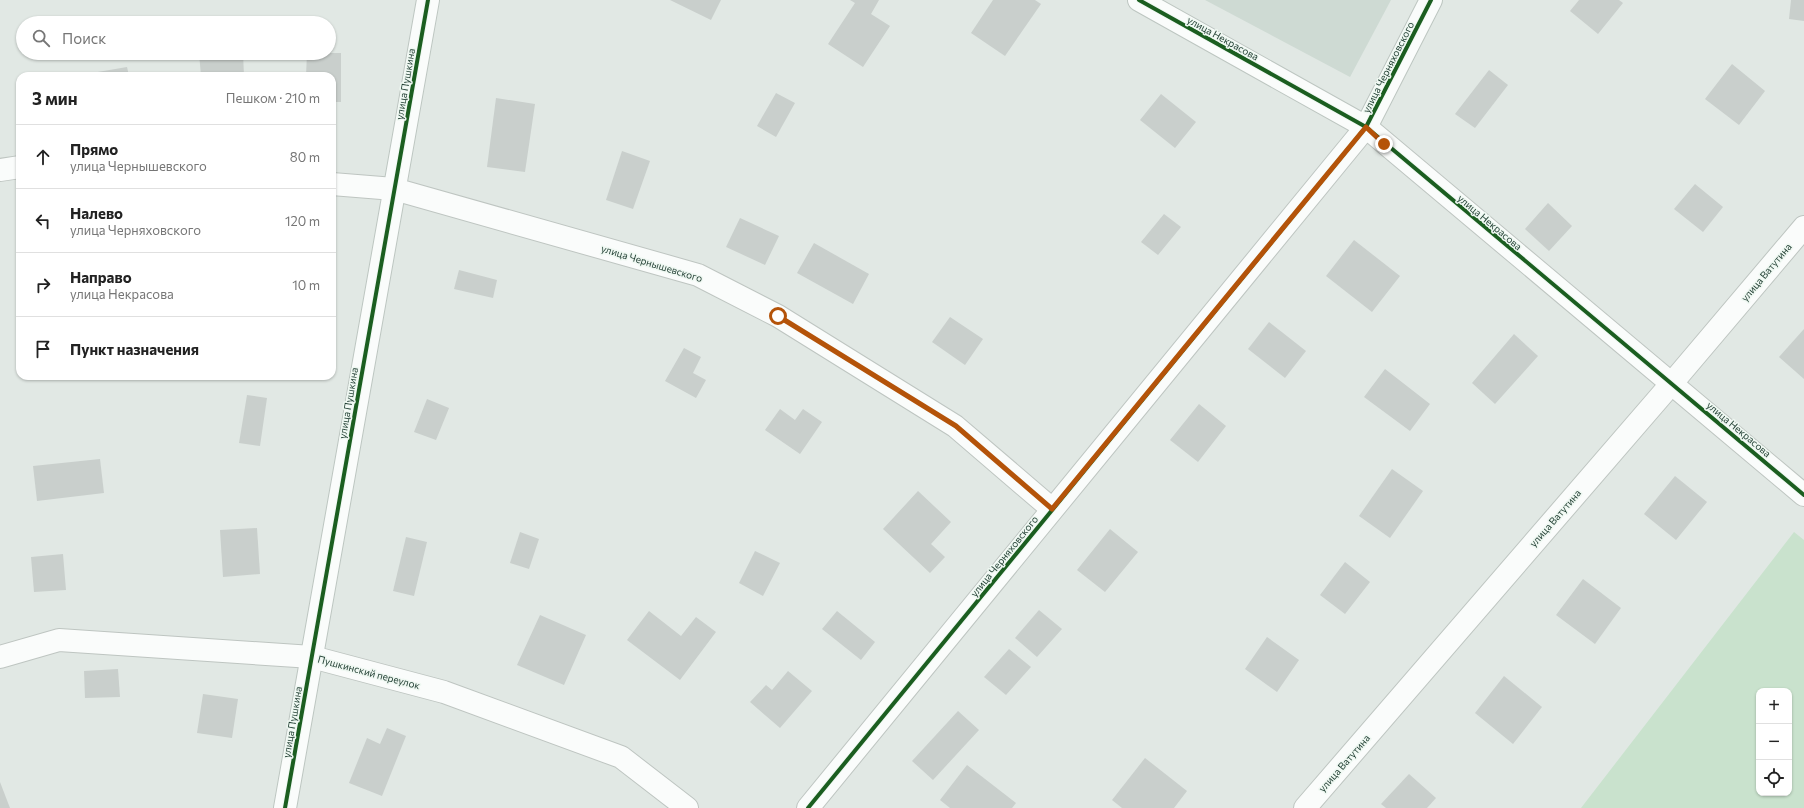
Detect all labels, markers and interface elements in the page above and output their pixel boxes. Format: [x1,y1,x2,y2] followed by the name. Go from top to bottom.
[1185,13,1261,63] street label: улица Некрасова
[16,16,336,60] search box
[1360,19,1416,115] street label: улица Черняховского
[30,27,52,49] icon: search
[62,29,106,47] text: Поиск
[393,47,417,121] street label: улица Пушкина
[32,88,78,109] text: 3 мин
[226,90,320,106] text: Пешком · 210 m
[1375,135,1393,153] route end
[70,140,118,158] text: Прямо
[32,146,54,168] icon: ahead
[290,149,320,165] text: 80 m
[70,158,207,174] text: улица Чернышевского
[1456,192,1524,252] street label: улица Некрасова
[70,204,123,222] text: Налево
[32,210,54,232] icon: left
[285,213,320,229] text: 120 m
[70,222,201,238] text: улица Черняховского
[1738,241,1794,303] street label: улица Ватутина
[600,242,704,284] street label: улица Чернышевского
[70,268,132,286] text: Направо
[32,274,54,296] icon: right
[292,277,320,293] text: 10 m
[70,286,174,302] text: улица Некрасова
[769,307,787,325] route start
[32,338,54,360] icon: arrive
[70,340,199,358] text: Пункт назначения
[336,366,360,440] street label: улица Пушкина
[1705,399,1773,459] street label: улица Некрасова
[1527,487,1583,549] street label: улица Ватутина
[968,513,1040,599] street label: улица Черняховского
[317,653,422,692] street label: Пушкинский переулок
[280,685,304,759] street label: улица Пушкина
[1756,688,1792,796] map controls
[1756,688,1792,724] button: +
[1756,724,1792,760] button: −
[1316,732,1372,794] street label: улица Ватутина
[1756,760,1792,796] button: locate

